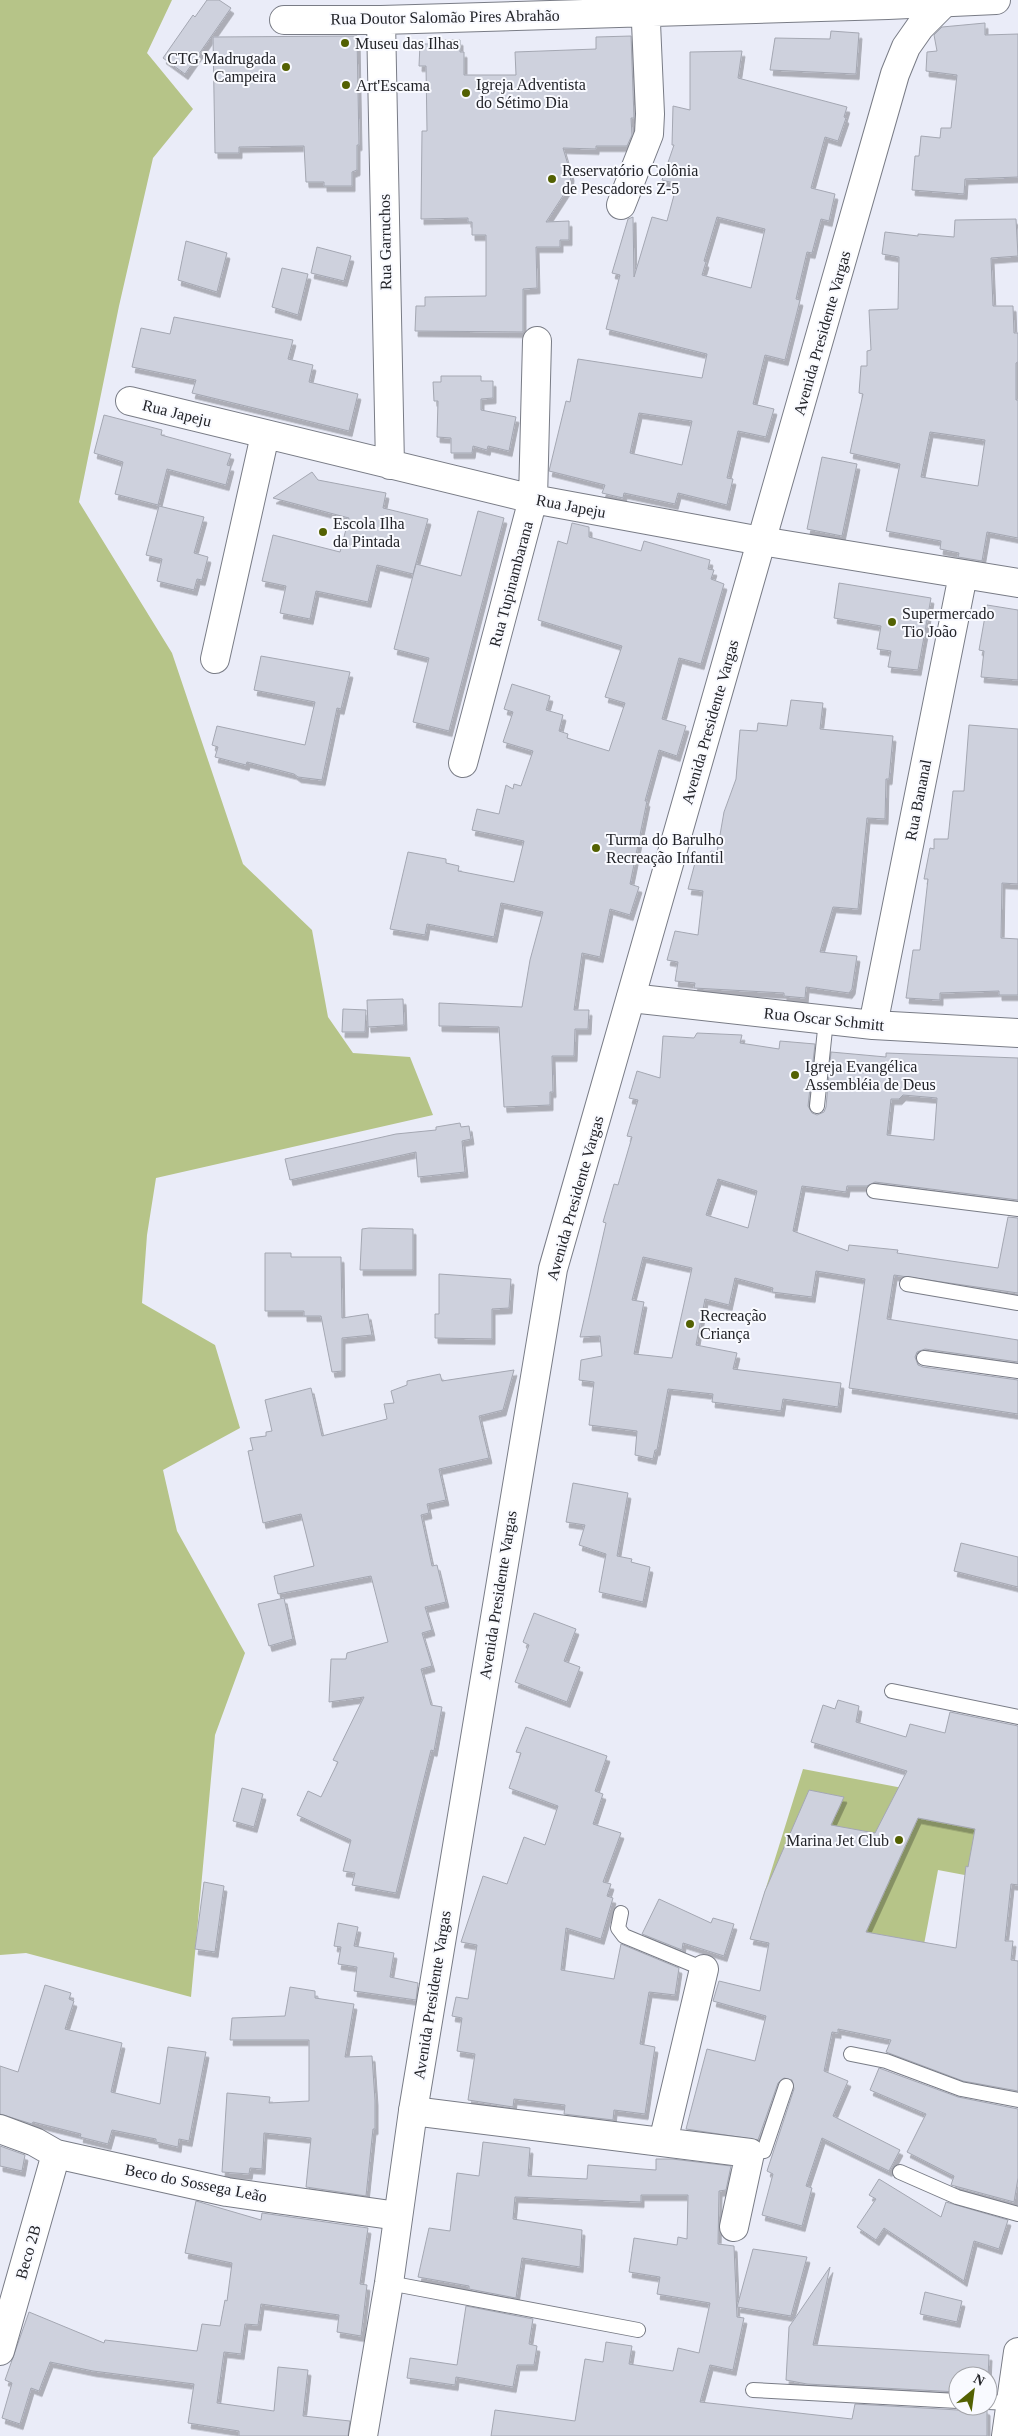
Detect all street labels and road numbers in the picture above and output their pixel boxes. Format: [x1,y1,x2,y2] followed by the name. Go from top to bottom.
[330,7,560,27] street label: Rua Doutor Salomão Pires Abrahão
[376,194,394,290] street label: Rua Garruchos
[790,249,855,418] street label: Avenida Presidente Vargas
[140,396,213,431] street label: Rua Japeju
[535,491,607,522] street label: Rua Japeju
[486,519,537,649] street label: Rua Tupinambarana
[678,638,743,807] street label: Avenida Presidente Vargas
[902,757,934,842] street label: Rua Bananal
[763,1004,886,1034] street label: Rua Oscar Schmitt
[543,1114,608,1283] street label: Avenida Presidente Vargas
[476,1509,521,1681] street label: Avenida Presidente Vargas
[410,1909,455,2081] street label: Avenida Presidente Vargas
[123,2161,268,2206] street label: Beco do Sossega Leão
[12,2223,44,2281] street label: Beco 2B

